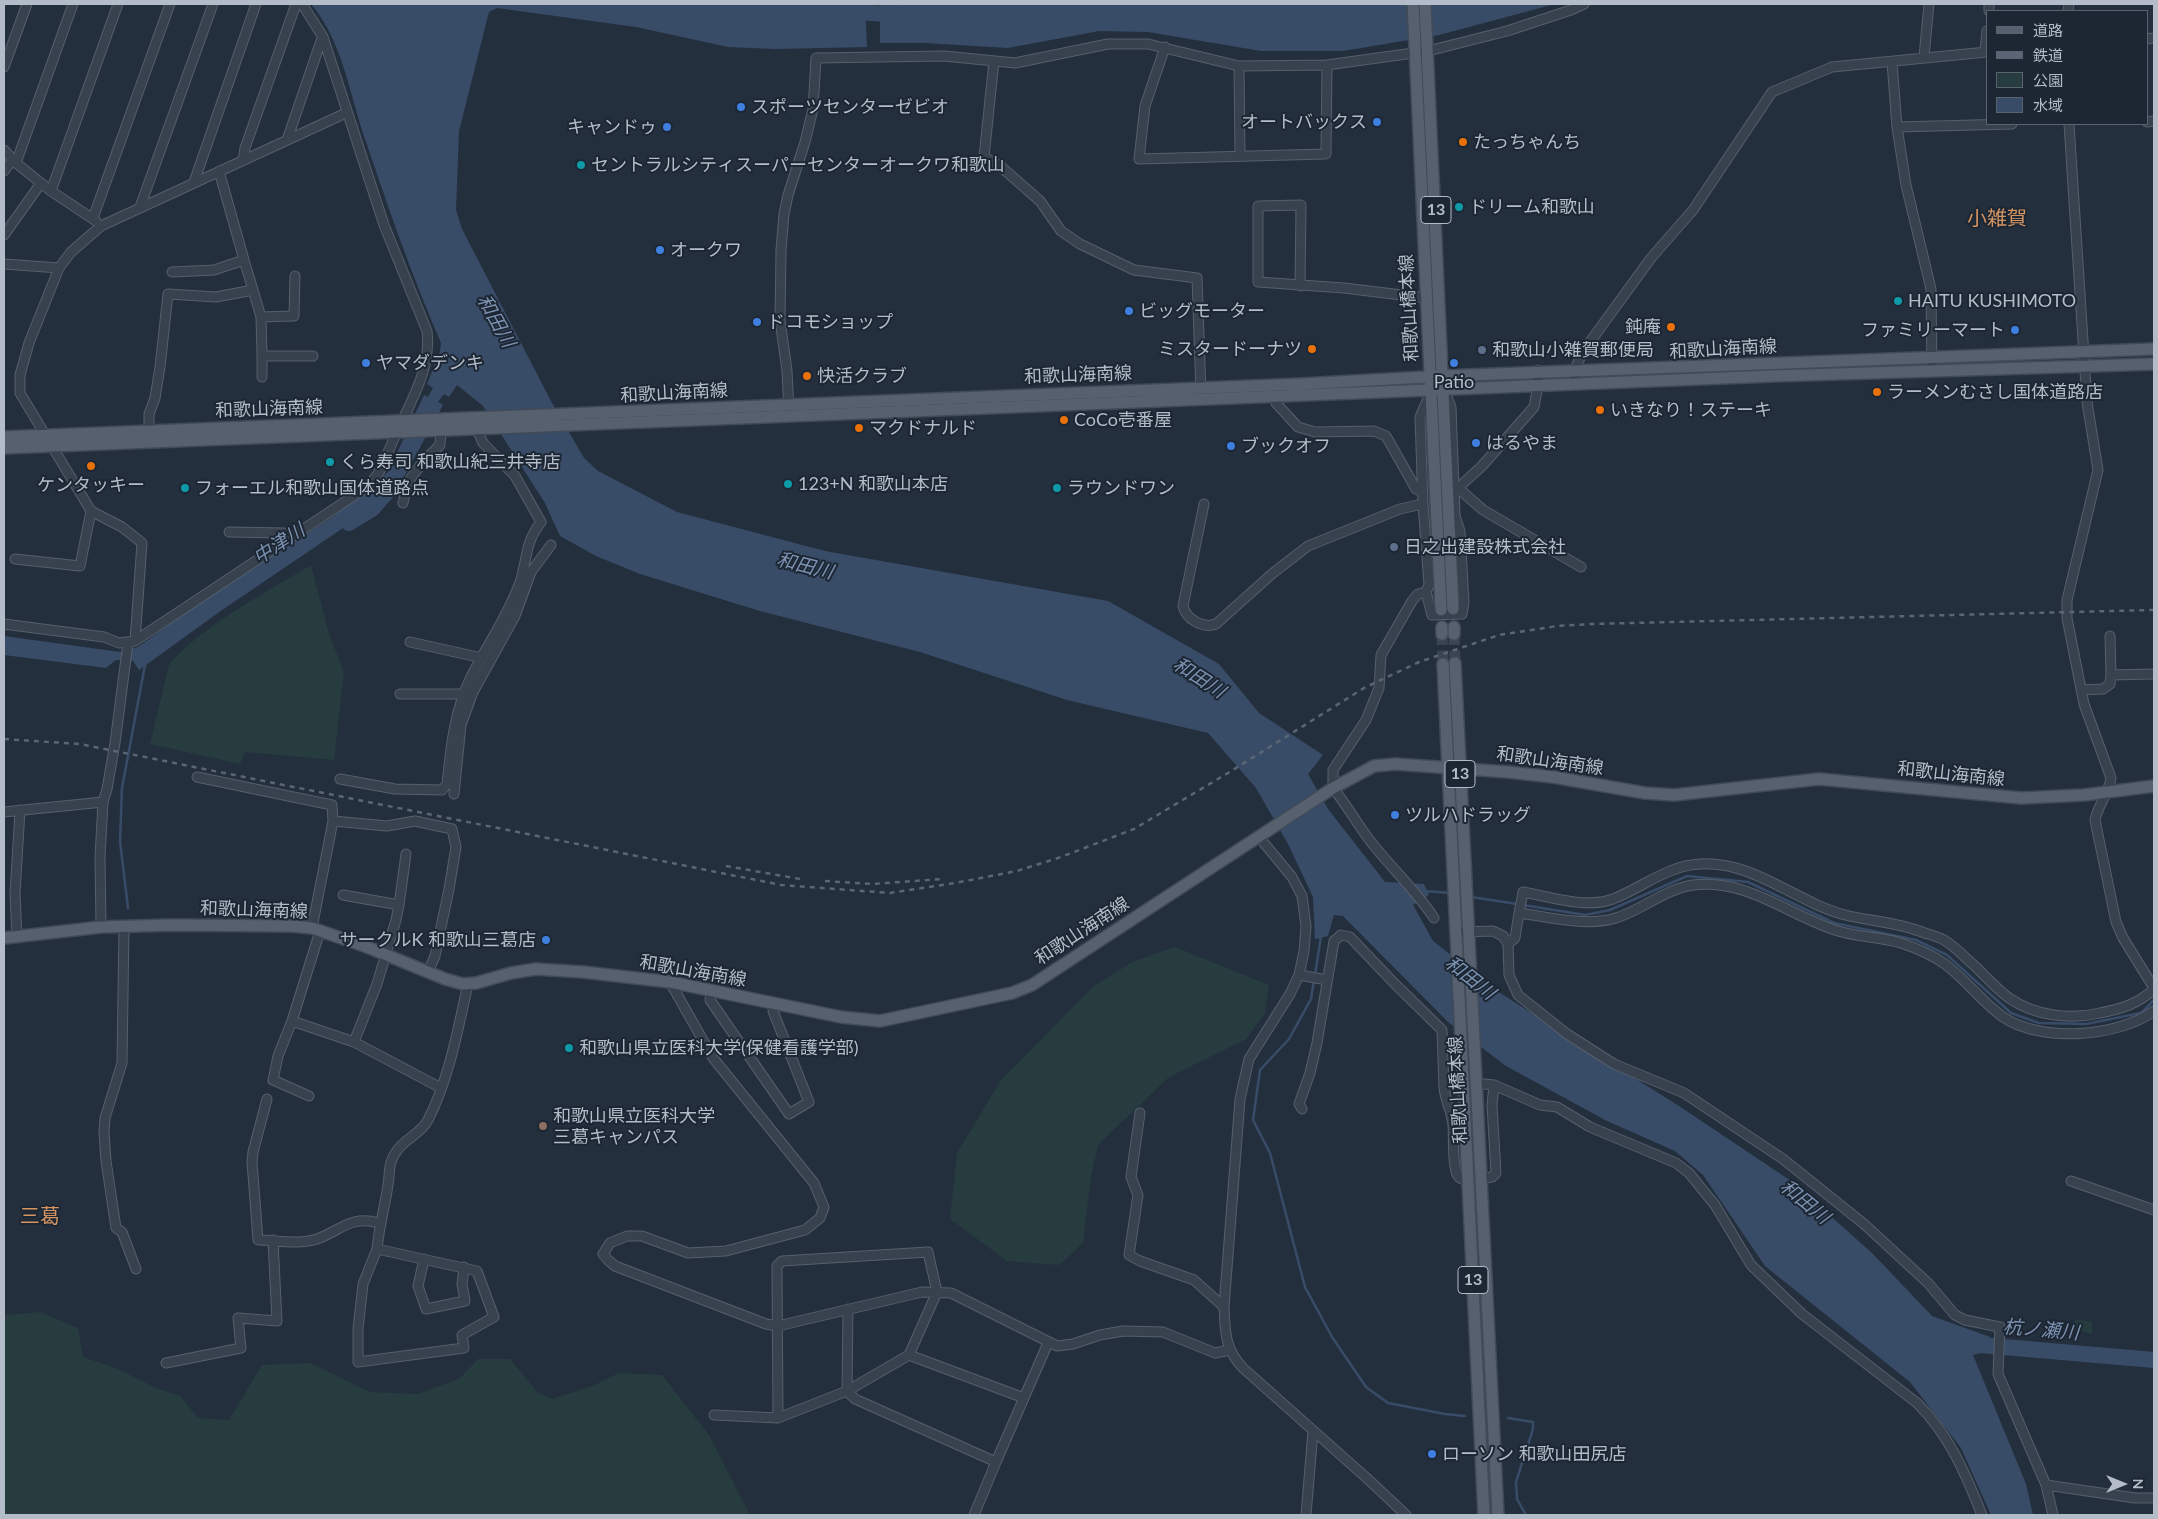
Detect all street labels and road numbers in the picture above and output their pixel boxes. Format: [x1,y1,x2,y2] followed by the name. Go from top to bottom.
[1421,196,1451,224] road number: 13
[1395,254,1423,362] street label: 和歌山橋本線
[1669,335,1777,363] street label: 和歌山海南線
[1024,362,1132,388] street label: 和歌山海南線
[620,379,728,407] street label: 和歌山海南線
[215,396,323,422] street label: 和歌山海南線
[1495,743,1605,779] street label: 和歌山海南線
[1896,758,2006,790] street label: 和歌山海南線
[1445,761,1475,788] road number: 13
[1031,893,1133,969] street label: 和歌山海南線
[200,897,308,923] street label: 和歌山海南線
[638,951,748,991] street label: 和歌山海南線
[1444,1036,1472,1144] street label: 和歌山橋本線
[1458,1266,1488,1294] road number: 13

